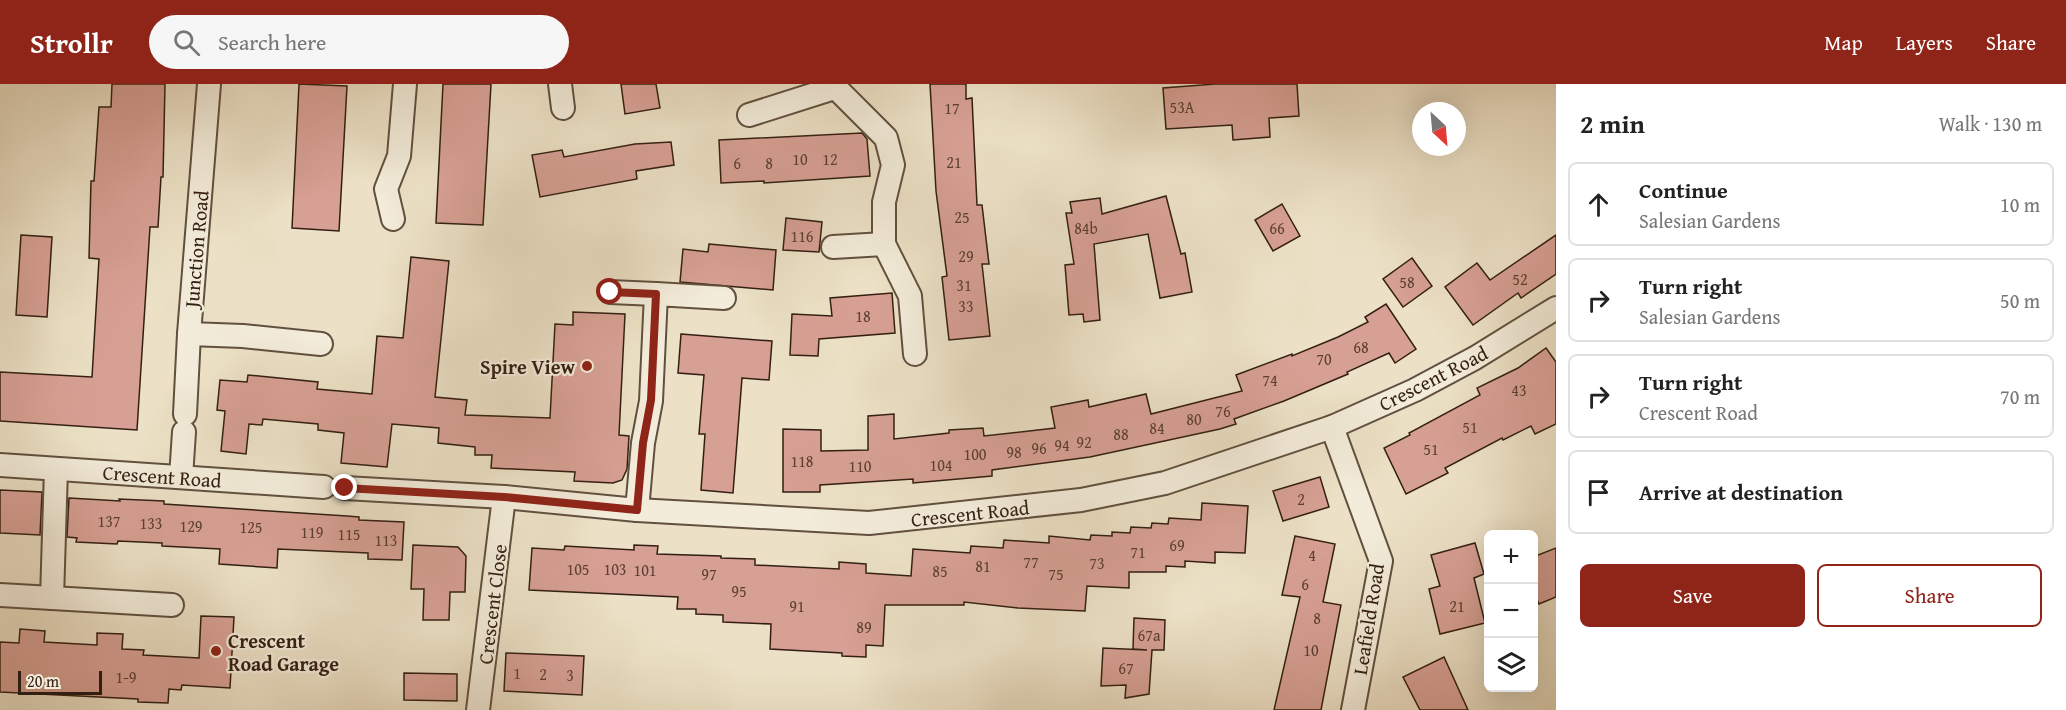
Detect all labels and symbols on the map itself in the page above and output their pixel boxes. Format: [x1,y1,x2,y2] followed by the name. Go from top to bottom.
[1169,95,1195,119] house number: 53A
[944,96,960,120] house number: 17
[1412,102,1466,156] north arrow
[792,147,808,171] house number: 10
[822,147,838,171] house number: 12
[946,150,962,174] house number: 21
[733,151,741,175] house number: 6
[765,151,773,175] house number: 8
[176,189,216,312] street label: Junction Road
[954,205,970,229] house number: 25
[1074,216,1098,240] house number: 84b
[1269,216,1285,240] house number: 66
[790,224,814,248] house number: 116
[958,244,974,268] house number: 29
[1512,267,1528,291] house number: 52
[1399,270,1415,294] house number: 58
[956,273,972,297] house number: 31
[596,278,622,304] route start
[958,294,974,318] house number: 33
[855,304,871,328] house number: 18
[1353,335,1369,359] house number: 68
[1373,338,1493,418] street label: Crescent Road
[1316,347,1332,371] house number: 70
[480,352,576,381] place label: Spire View
[580,359,594,373] marker: Spire View
[1262,368,1278,392] house number: 74
[1511,378,1527,402] house number: 43
[1215,399,1231,423] house number: 76
[1186,407,1202,431] house number: 80
[1462,415,1478,439] house number: 51
[1149,416,1165,440] house number: 84
[1113,422,1129,446] house number: 88
[1076,430,1092,454] house number: 92
[1054,433,1070,457] house number: 94
[1031,436,1047,460] house number: 96
[1423,437,1439,461] house number: 51
[1006,440,1022,464] house number: 98
[963,442,987,466] house number: 100
[790,449,814,473] house number: 118
[929,453,953,477] house number: 104
[848,454,872,478] house number: 110
[102,457,223,495] street label: Crescent Road
[331,474,357,500] route end
[1297,487,1305,511] house number: 2
[909,492,1031,534] street label: Crescent Road
[97,509,121,533] house number: 137
[139,511,163,535] house number: 133
[179,514,203,538] house number: 129
[239,515,263,539] house number: 125
[300,520,324,544] house number: 119
[337,522,361,546] house number: 115
[374,528,398,552] house number: 113
[1169,533,1185,557] house number: 69
[1130,540,1146,564] house number: 71
[470,542,514,666] street label: Crescent Close
[1308,543,1316,567] house number: 4
[1023,550,1039,574] house number: 77
[1089,551,1105,575] house number: 73
[975,554,991,578] house number: 81
[566,557,590,581] house number: 105
[603,557,627,581] house number: 103
[633,558,657,582] house number: 101
[932,559,948,583] house number: 85
[1345,561,1391,677] street label: Leafield Road
[701,562,717,586] house number: 97
[1048,562,1064,586] house number: 75
[1301,572,1309,596] house number: 6
[731,579,747,603] house number: 95
[789,594,805,618] house number: 91
[1449,594,1465,618] house number: 21
[1313,606,1321,630] house number: 8
[856,615,872,639] house number: 89
[1138,623,1161,647] house number: 67a
[228,626,339,678] place label: Crescent Road Garage
[1303,638,1319,662] house number: 10
[209,644,223,658] marker: Crescent Road Garage
[1118,656,1134,680] house number: 67
[513,661,521,685] house number: 1
[539,662,547,686] house number: 2
[566,663,574,687] house number: 3
[116,665,137,689] house number: 1-9
[18,668,102,696] scale bar

